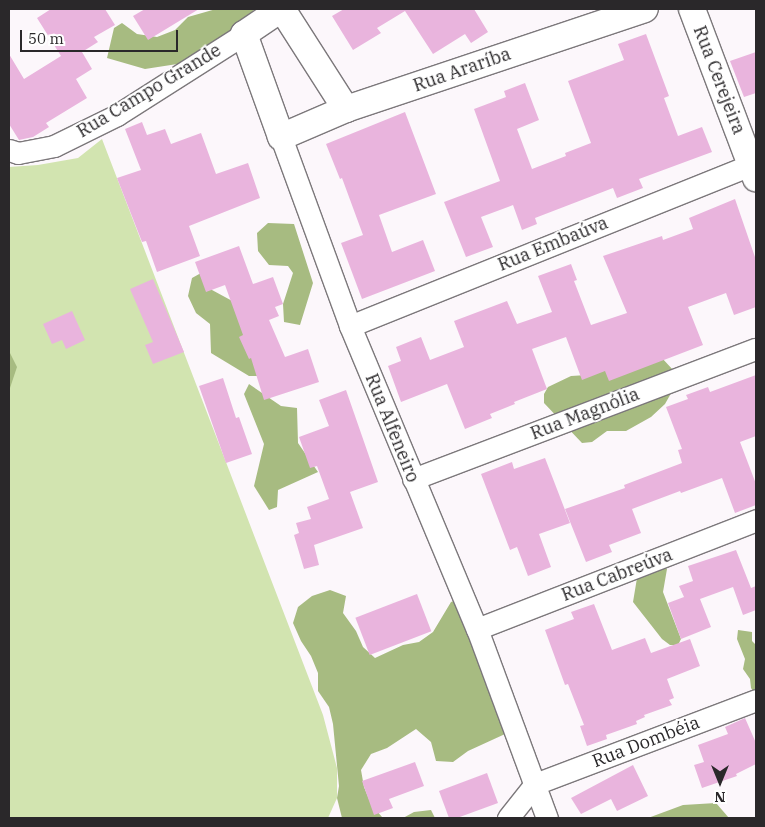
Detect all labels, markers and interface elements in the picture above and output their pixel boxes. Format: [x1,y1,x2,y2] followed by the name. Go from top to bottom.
[22,20,180,52] scale bar
[688,23,750,137] street label: Rua Cerejeira
[28,29,64,48] text: 50 m
[73,39,225,143] street label: Rua Campo Grande
[410,43,514,97] street label: Rua Araríba
[495,212,611,276] street label: Rua Embaúva
[360,370,424,486] street label: Rua Alfeneiro
[527,383,643,445] street label: Rua Magnólia
[558,544,676,606] street label: Rua Cabreúva
[589,712,703,772] street label: Rua Dombéia
[695,757,745,807] north arrow
[714,788,726,806] text: N

